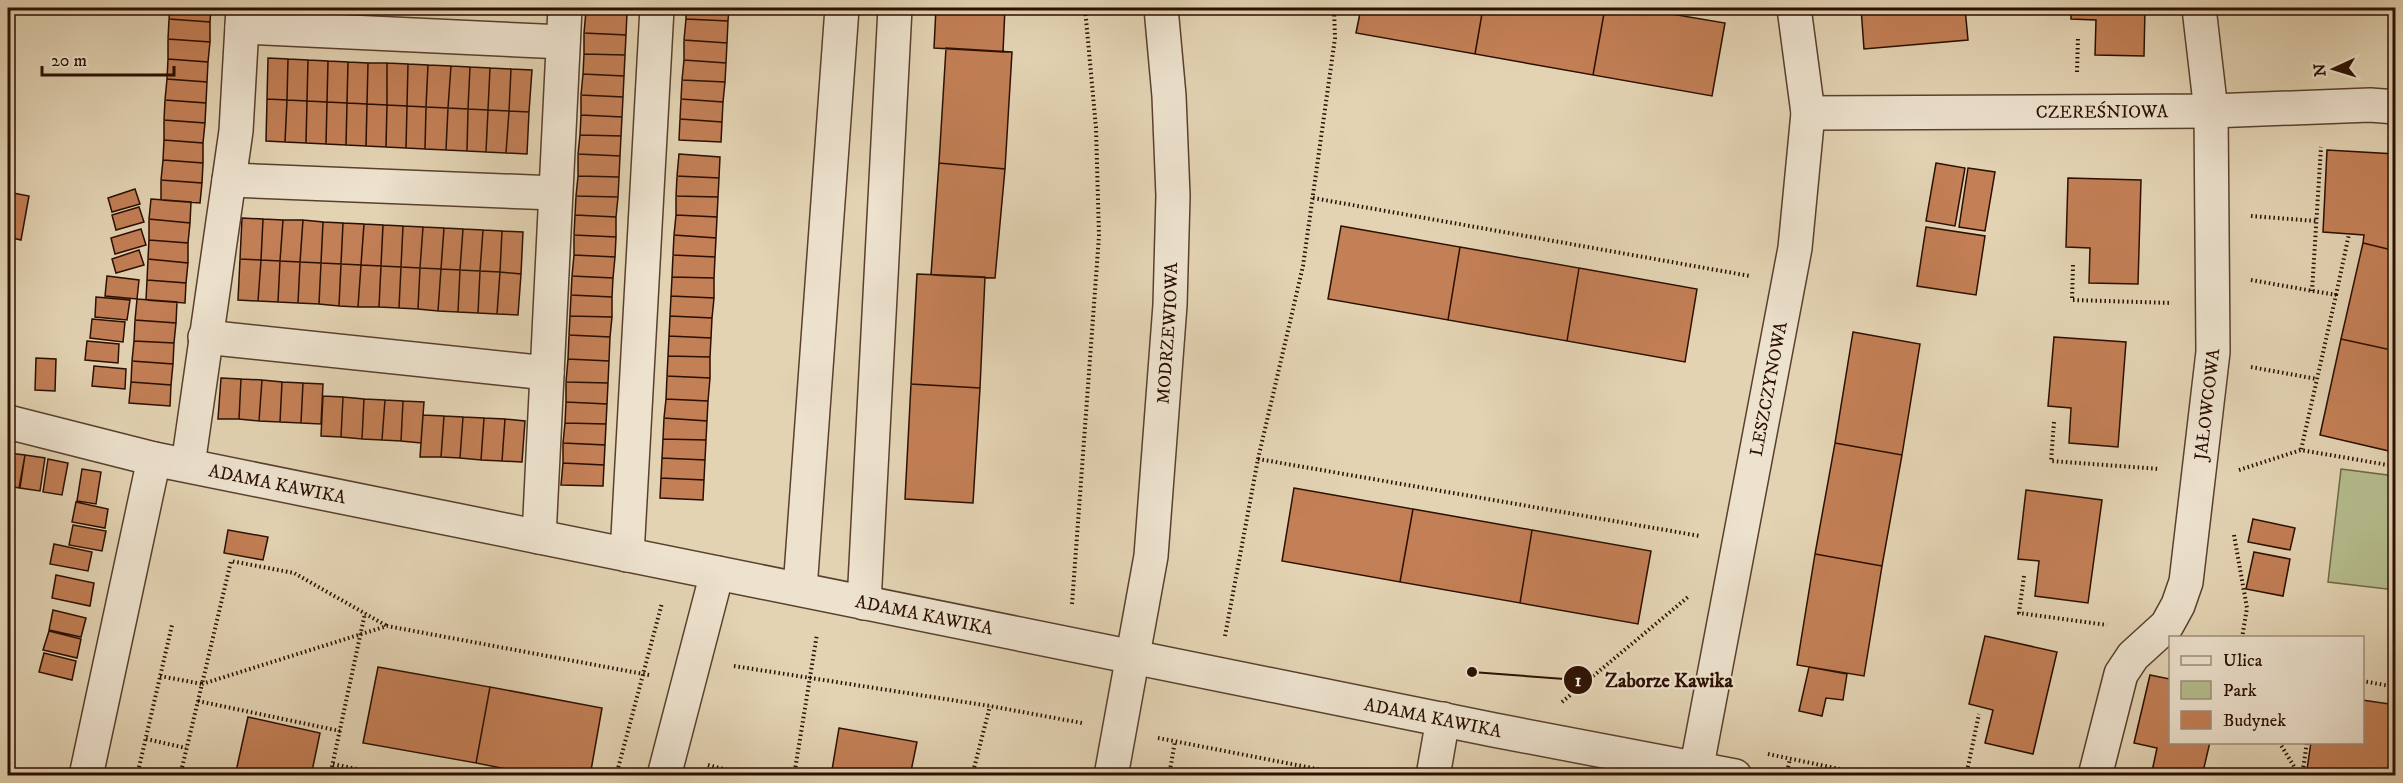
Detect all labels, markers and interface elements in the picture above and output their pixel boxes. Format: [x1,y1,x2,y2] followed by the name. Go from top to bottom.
[42,39,174,77] scale bar
[2304,39,2364,99] north arrow
[51,50,87,72] text: 20 m
[2310,63,2330,77] text: N
[2036,101,2169,124] street label: CZEREŚNIOWA
[1153,262,1183,405] street label: MODRZEWIOWA
[1746,319,1793,458] street label: LESZCZYNOWA
[2190,347,2225,463] street label: JAŁOWCOWA
[207,460,348,510] street label: ADAMA KAWIKA
[853,591,995,640] street label: ADAMA KAWIKA
[2169,636,2364,744] legend
[2223,650,2263,672] text: Ulica
[1563,661,1745,699] callout: Zaborze Kawika
[1605,669,1733,694] text: Zaborze Kawika
[1575,670,1582,692] text: 1
[2223,680,2257,702] text: Park
[1362,694,1504,743] street label: ADAMA KAWIKA
[2223,710,2286,732] text: Budynek

